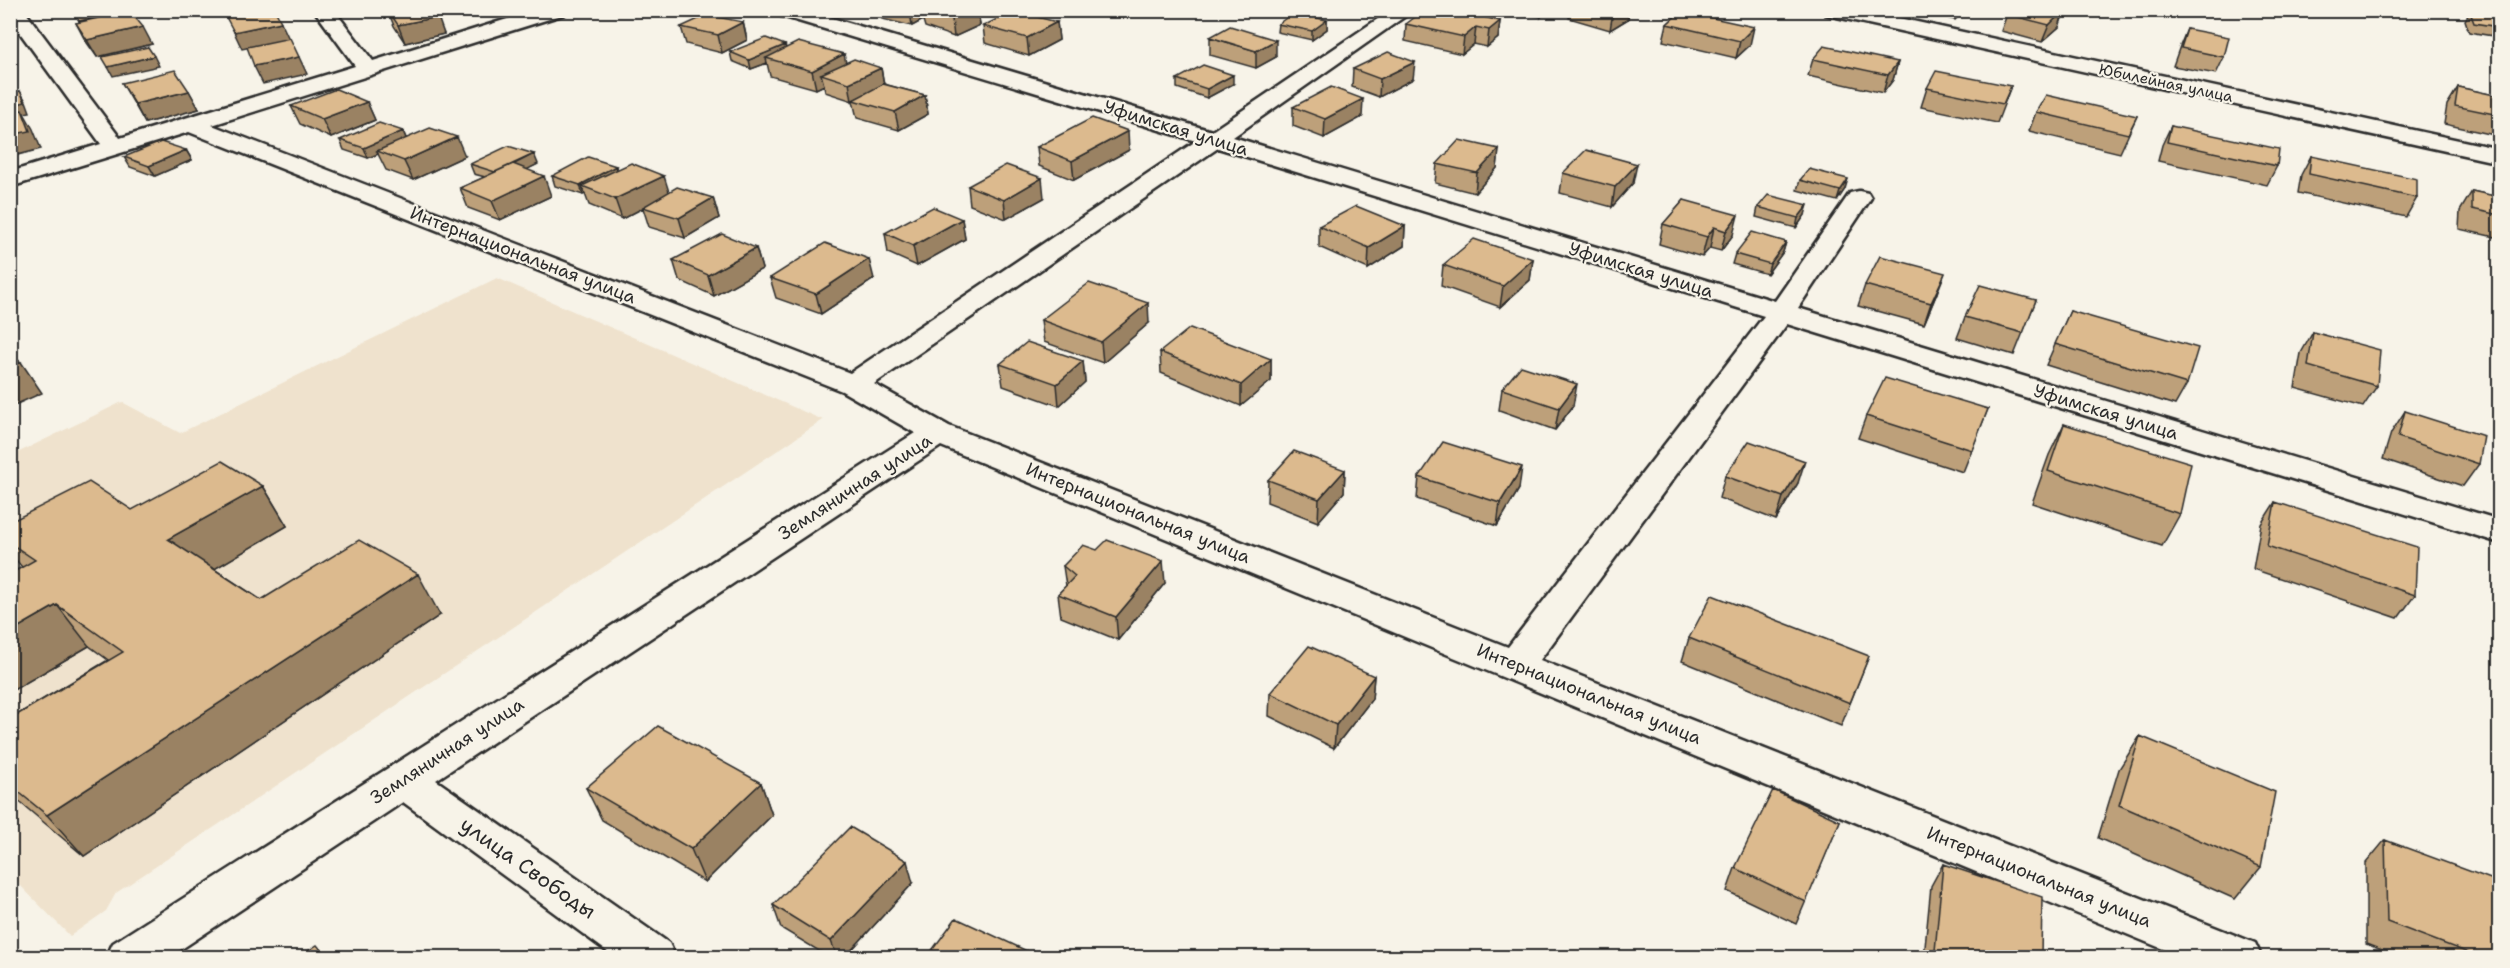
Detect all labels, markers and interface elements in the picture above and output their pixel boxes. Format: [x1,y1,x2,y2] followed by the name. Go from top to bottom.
[2097,59,2235,107] street label: Юбилейная улица
[1101,95,1251,161] street label: Уфимская улица
[407,201,639,309] street label: Интернациональная улица
[1566,237,1716,303] street label: Уфимская улица
[2031,379,2181,445] street label: Уфимская улица
[774,428,936,546] street label: Земляничная улица
[1022,457,1254,569] street label: Интернациональная улица
[1473,638,1705,750] street label: Интернациональная улица
[366,692,528,810] street label: Земляничная улица
[454,811,602,925] street label: улица Свободы
[1923,821,2155,933] street label: Интернациональная улица

